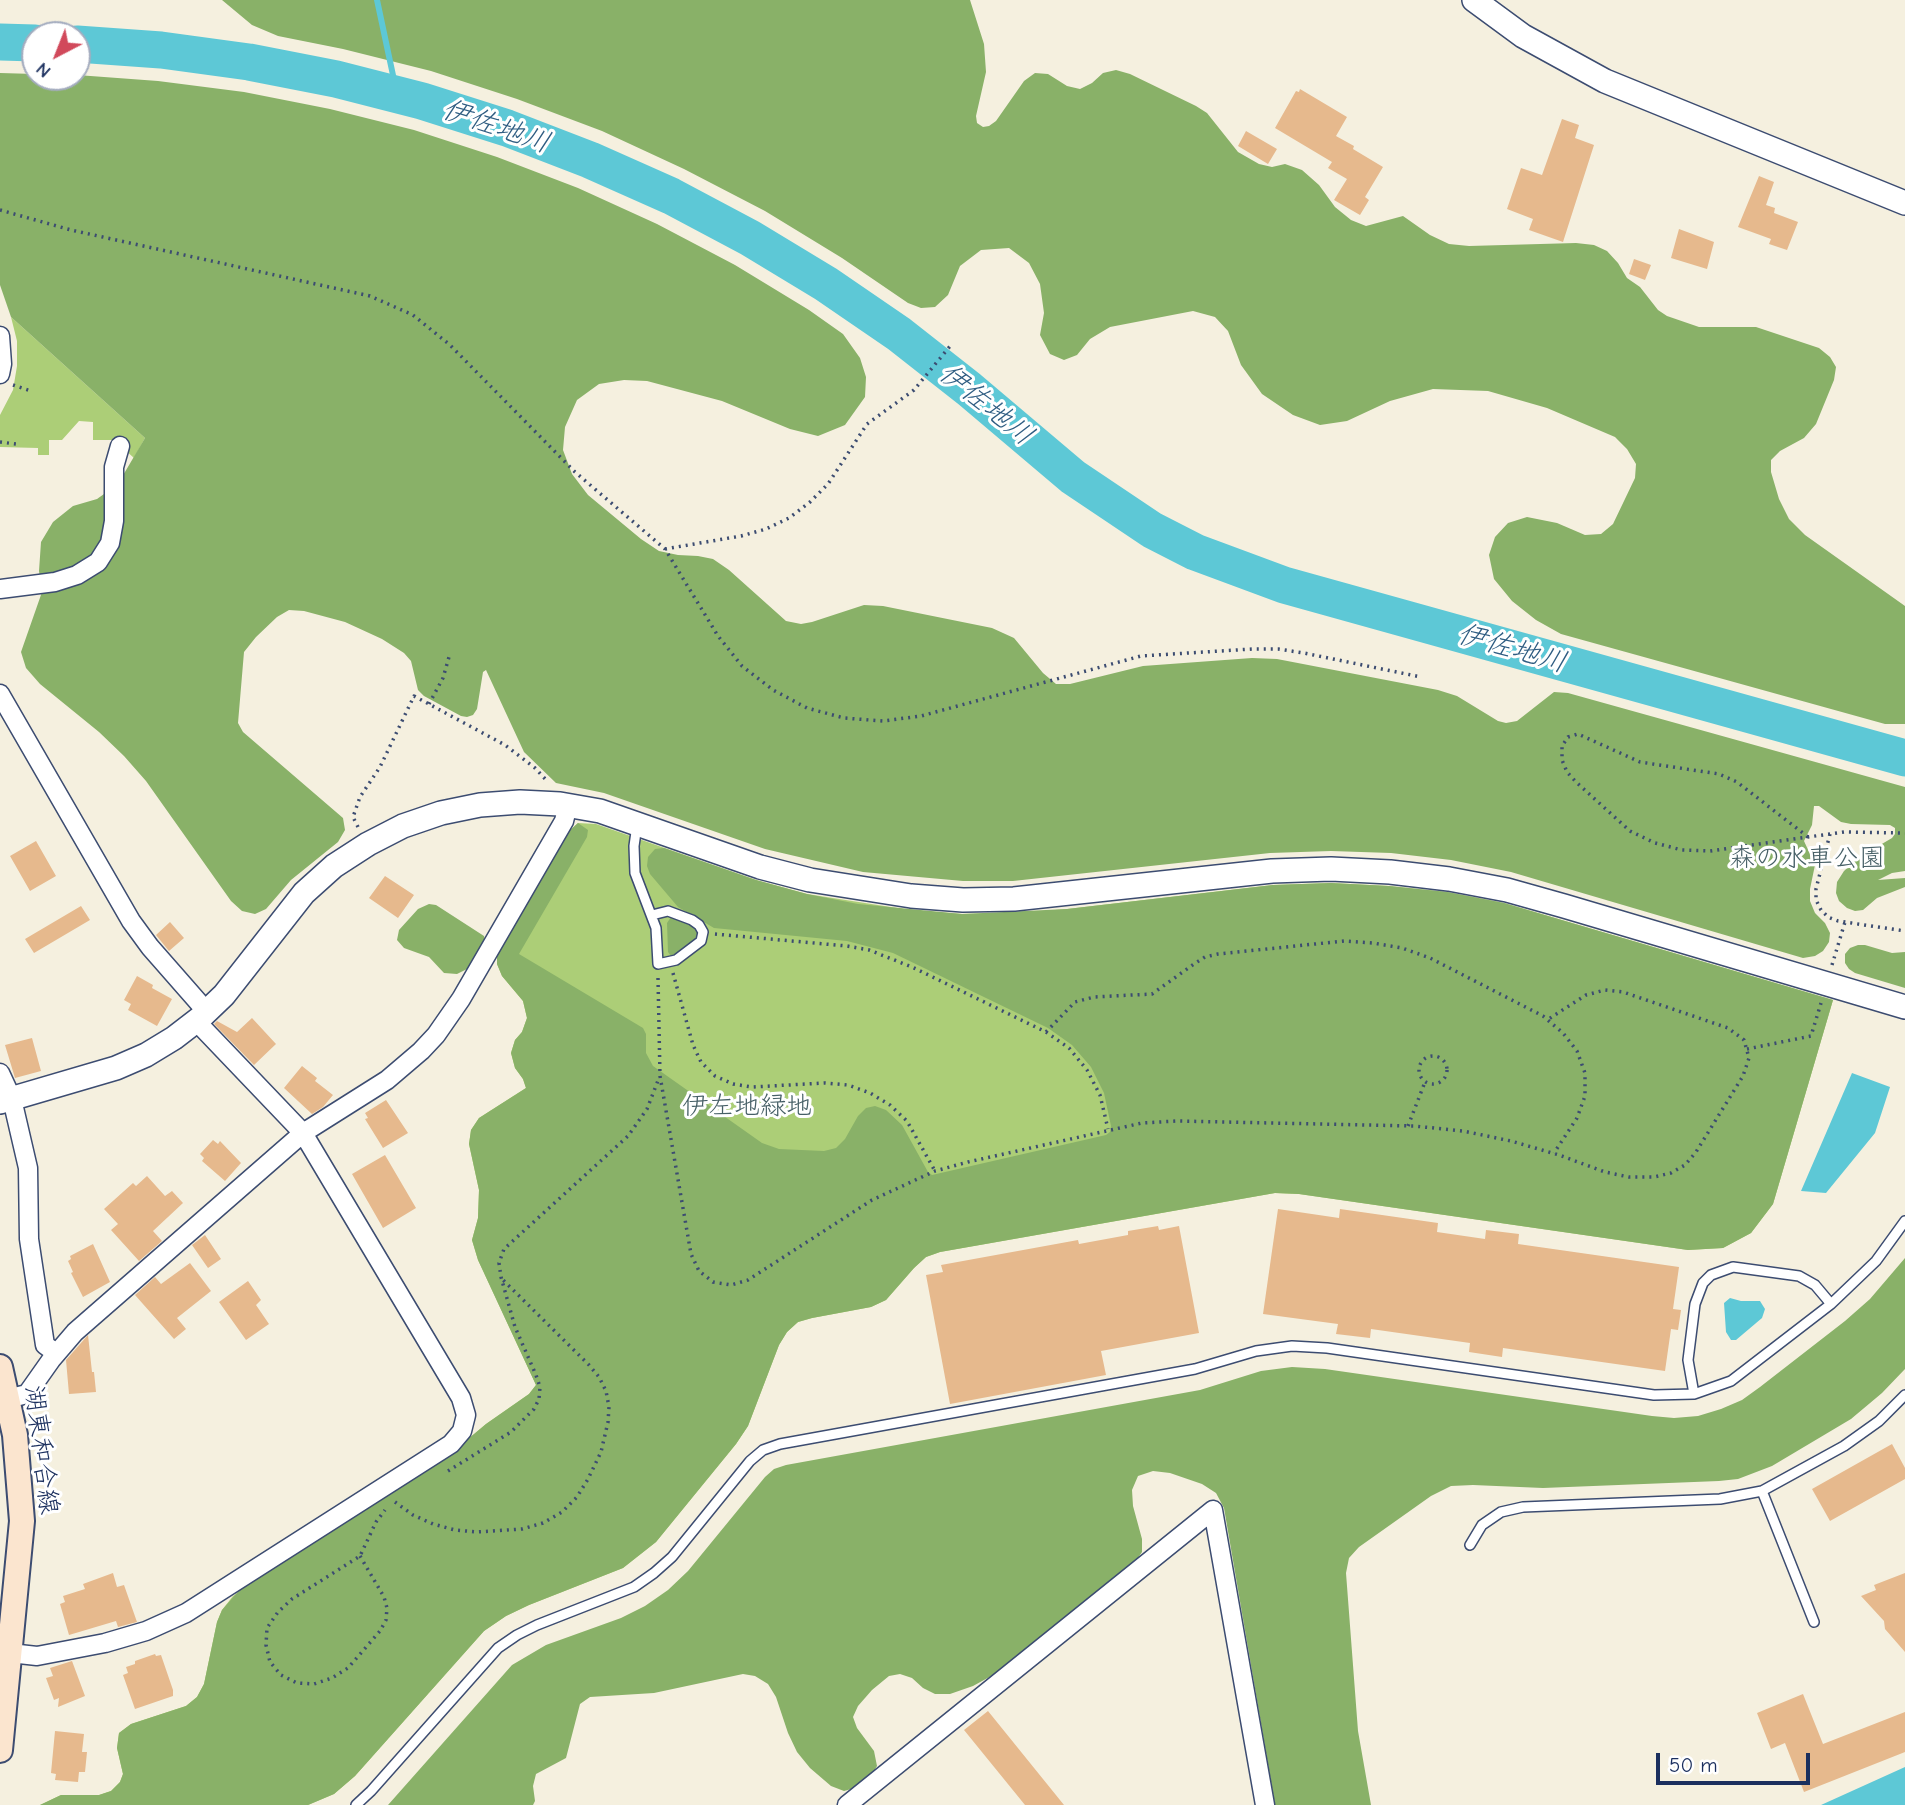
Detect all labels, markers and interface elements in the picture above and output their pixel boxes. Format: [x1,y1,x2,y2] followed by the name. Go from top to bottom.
[21,21,91,91] north arrow
[31,58,55,82] text: N
[438,93,554,161] water label: 伊佐地川
[932,357,1040,453] water label: 伊佐地川
[1454,617,1570,681] water label: 伊佐地川
[1729,843,1885,875] park label: 森の水車公園
[682,1091,812,1123] park label: 伊左地緑地
[18,1384,64,1516] street label: 湖東和合線
[1660,1738,1814,1782] scale bar
[1669,1753,1718,1777] text: 50 m

